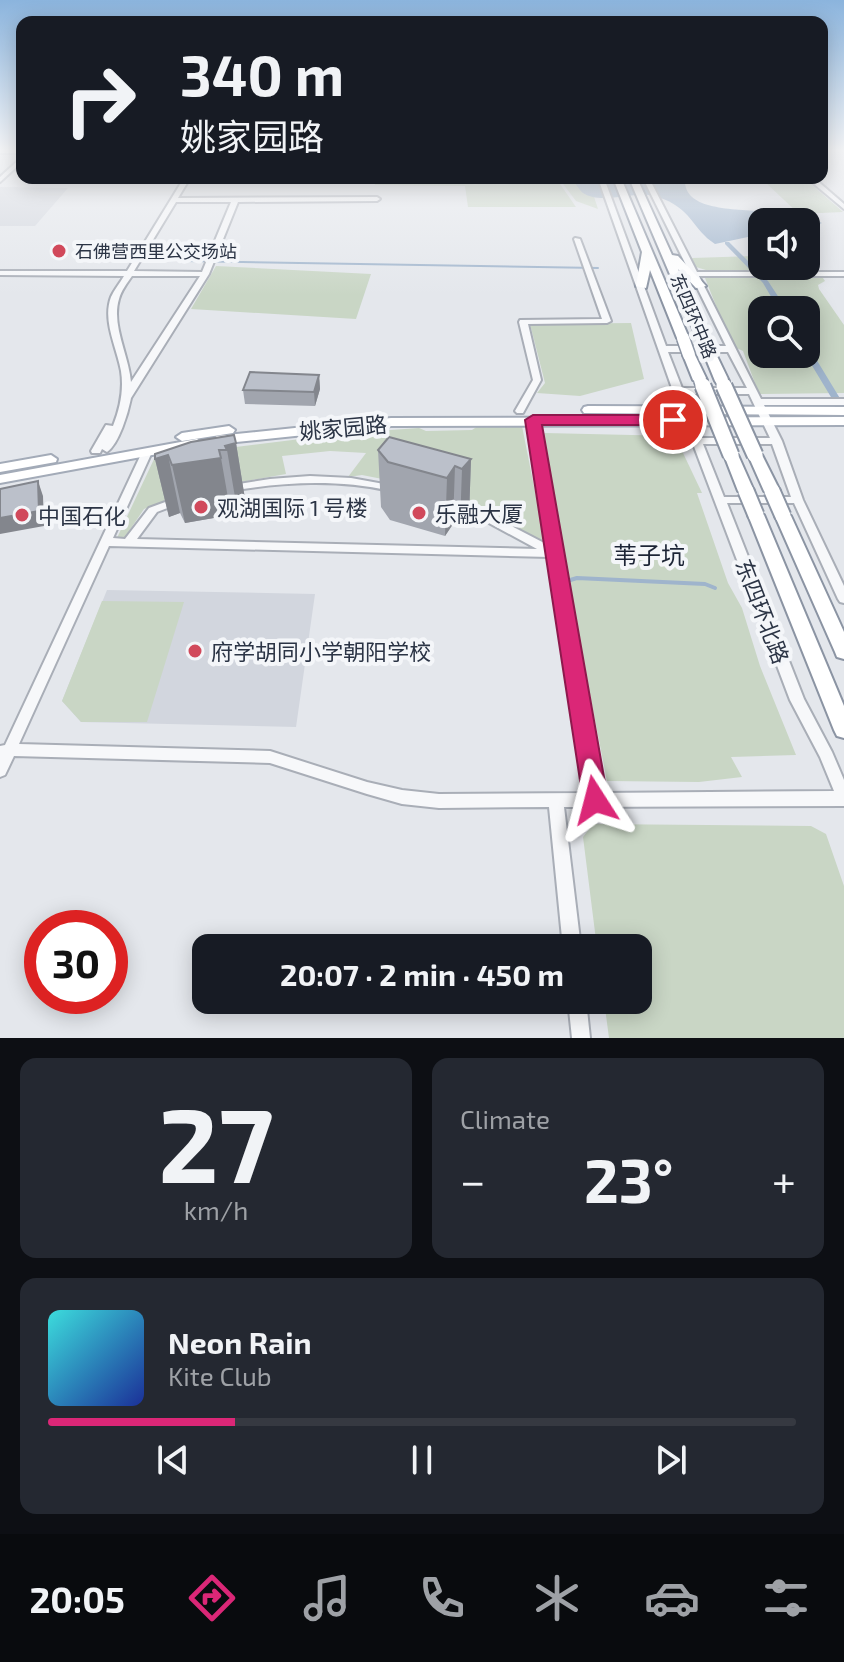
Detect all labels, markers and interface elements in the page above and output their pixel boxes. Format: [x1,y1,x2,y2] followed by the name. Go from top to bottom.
[180,40,344,107] text: 340 m
[48,48,152,152] icon: right
[180,114,324,157] text: 姚家园路
[748,208,820,368] map controls
[748,208,820,280] button: sound
[75,240,237,262] place label: 石佛营西里公交场站
[50,242,68,260] marker: 石佛营西里公交场站
[666,270,722,362] street label: 东四环中路
[748,296,820,368] button: search
[639,386,707,454] pin
[651,398,695,442] icon: arrive
[298,410,388,444] street label: 姚家园路
[217,494,368,520] place label: 观湖国际 1 号楼
[192,498,210,516] marker: 观湖国际 1 号楼
[435,500,523,526] place label: 乐融大厦
[38,502,126,528] place label: 中国石化
[410,504,428,522] marker: 乐融大厦
[13,506,31,524] marker: 中国石化
[613,540,685,569] district label: 苇子坑
[731,555,795,667] street label: 东四环北路
[211,638,431,664] place label: 府学胡同小学朝阳学校
[186,642,204,660] marker: 府学胡同小学朝阳学校
[553,758,637,842] position arrow
[24,910,128,1014] speed limit sign: 30
[280,956,564,992] text: 20:07 · 2 min · 450 m
[158,1079,274,1204] text: 27
[460,1103,550,1134] text: Climate
[584,1143,674,1215] text: 23°
[460,1153,486,1206] text: −
[772,1153,796,1206] text: +
[184,1194,248,1225] text: km/h
[168,1324,312,1360] text: Neon Rain
[168,1360,272,1391] text: Kite Club
[151,1438,195,1482] icon: previous
[400,1438,444,1482] icon: pause
[649,1438,693,1482] icon: next
[184,1570,240,1626] icon: directions
[299,1570,355,1626] icon: music
[414,1570,470,1626] icon: phone
[529,1570,585,1626] icon: climate
[644,1570,700,1626] icon: car
[758,1570,814,1626] icon: filters
[29,1577,125,1620] text: 20:05

